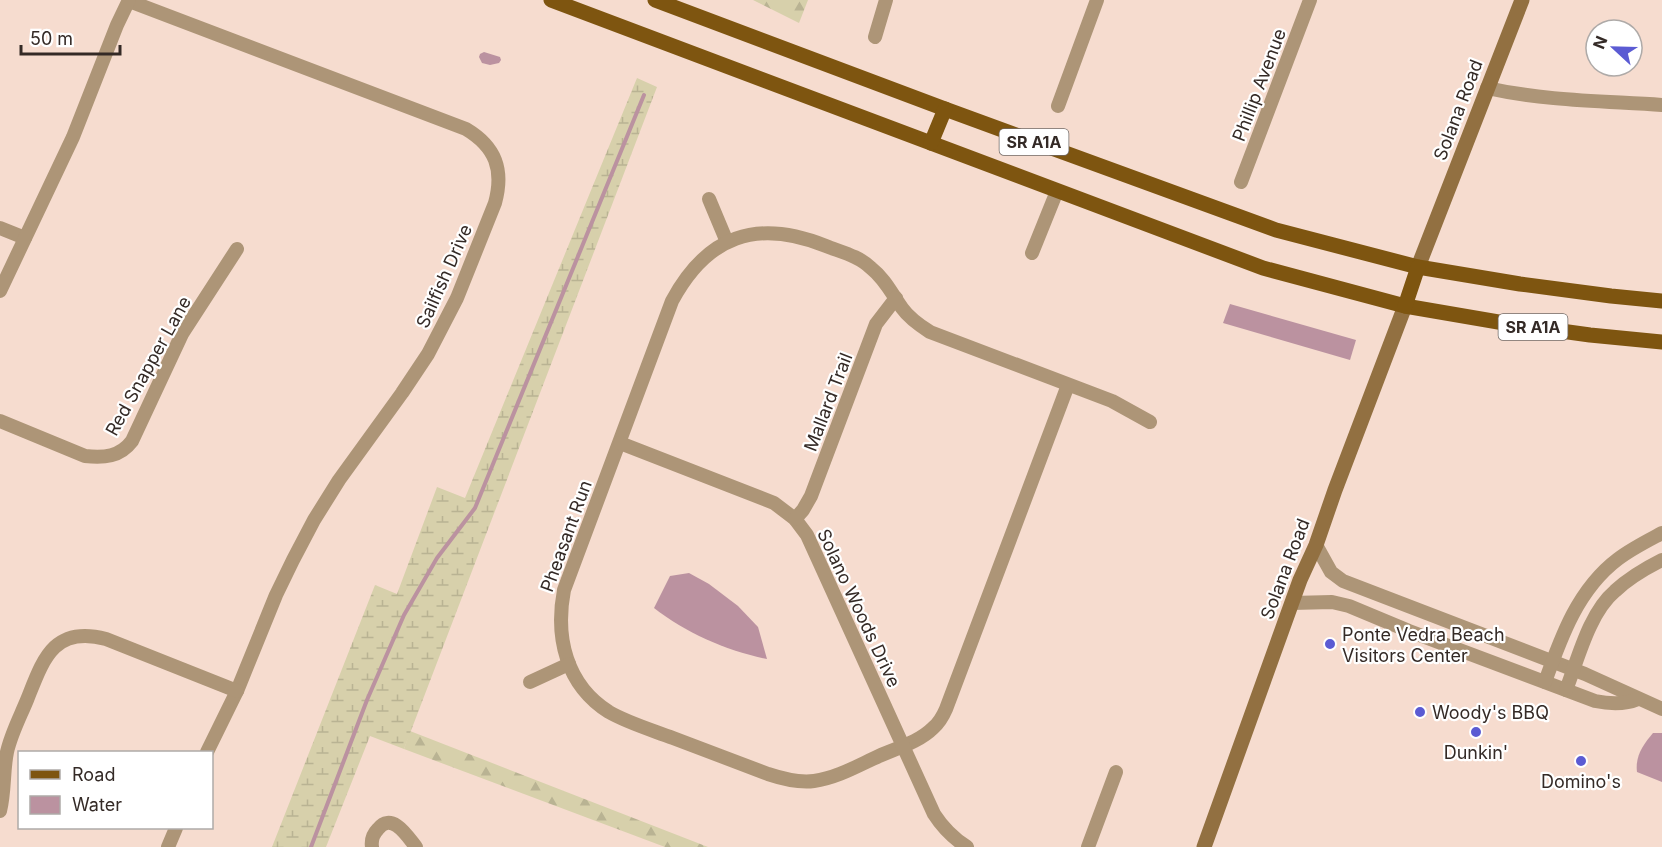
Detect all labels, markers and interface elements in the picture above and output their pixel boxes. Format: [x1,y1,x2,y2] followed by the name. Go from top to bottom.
[21,18,120,56] scale bar
[1584,18,1644,78] north arrow
[1228,26,1290,144] street label: Phillip Avenue
[30,28,73,49] text: 50 m
[1589,33,1612,52] text: N
[1429,57,1487,163] street label: Solana Road
[1000,129,1068,155] road number: SR A1A
[412,221,476,331] street label: Sailfish Drive
[101,293,195,439] street label: Red Snapper Lane
[1498,314,1568,340] road number: SR A1A
[800,350,856,454] street label: Mallard Trail
[536,477,596,595] street label: Pheasant Run
[1256,516,1314,622] street label: Solana Road
[813,526,905,690] street label: Solano Woods Drive
[1342,624,1505,666] place label: Ponte Vedra Beach Visitors Center
[1323,637,1337,651] marker: Ponte Vedra Beach Visitors Center
[1432,702,1549,723] place label: Woody's BBQ
[1413,705,1427,719] marker: Woody's BBQ
[1469,725,1483,739] marker: Dunkin'
[1444,742,1508,763] place label: Dunkin'
[18,751,213,829] legend
[1574,754,1588,768] marker: Domino's
[72,764,115,785] text: Road
[1541,771,1621,792] place label: Domino's
[72,794,122,815] text: Water

